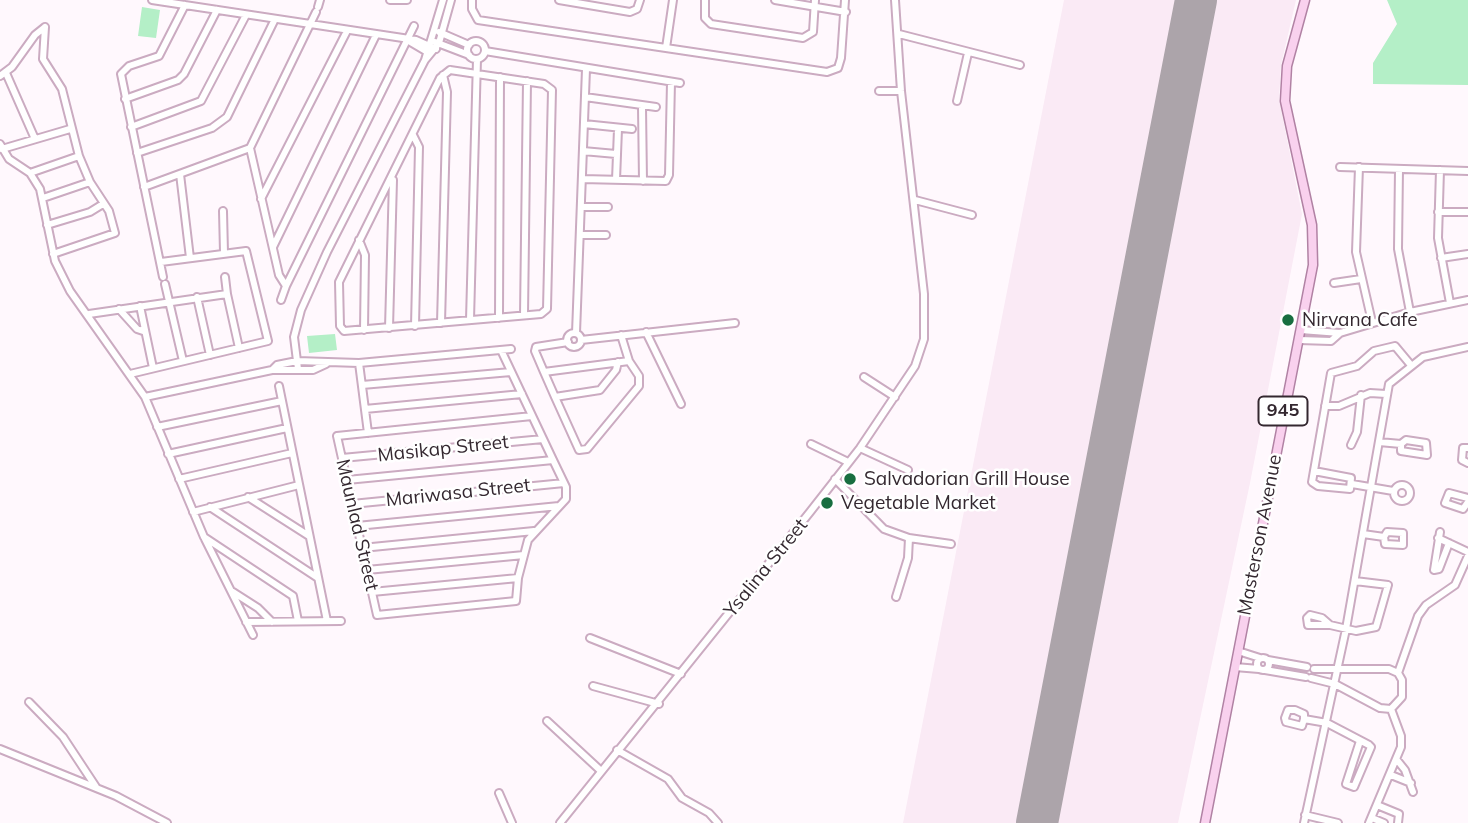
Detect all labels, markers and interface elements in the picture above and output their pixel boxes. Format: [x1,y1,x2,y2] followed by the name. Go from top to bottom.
[1302,309,1418,331] place label: Nirvana Cafe
[1280,312,1296,328] marker: Nirvana Cafe
[1258,396,1308,426] road number: 945
[376,431,510,467] street label: Masikap Street
[1233,453,1287,617] street label: Masterson Avenue
[331,457,383,593] street label: Maunlad Street
[864,468,1070,490] place label: Salvadorian Grill House
[842,471,858,487] marker: Salvadorian Grill House
[385,474,531,512] street label: Mariwasa Street
[841,492,996,514] place label: Vegetable Market
[819,495,835,511] marker: Vegetable Market
[719,514,813,622] street label: Ysalina Street

